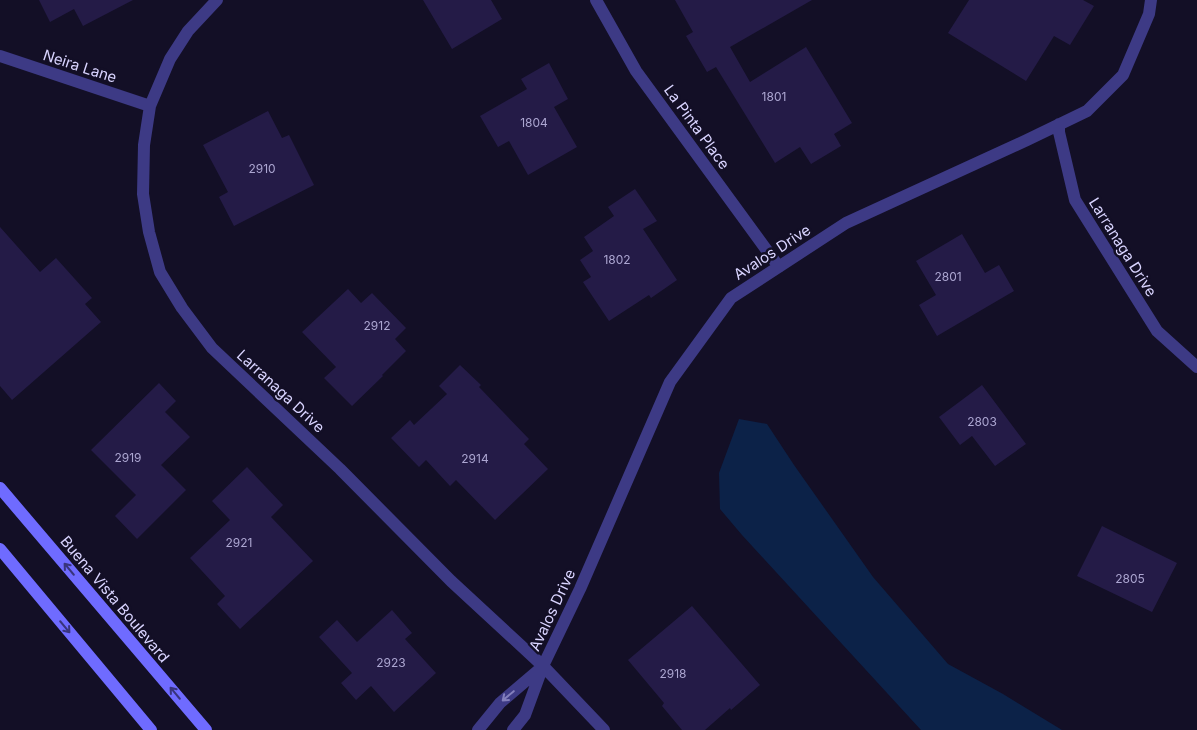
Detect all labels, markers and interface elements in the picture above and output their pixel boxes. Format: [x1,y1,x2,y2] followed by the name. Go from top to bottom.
[41,45,119,87] street label: Neira Lane
[660,81,734,173] street label: La Pinta Place
[762,89,786,104] house number: 1801
[520,115,548,130] house number: 1804
[248,161,276,176] house number: 2910
[1085,194,1161,300] street label: Larranaga Drive
[730,220,814,284] street label: Avalos Drive
[603,252,631,267] house number: 1802
[934,269,962,284] house number: 2801
[364,318,390,333] house number: 2912
[233,345,329,437] street label: Larranaga Drive
[967,414,997,429] house number: 2803
[114,450,142,465] house number: 2919
[461,451,489,466] house number: 2914
[56,532,174,666] street label: Buena Vista Boulevard
[226,535,252,550] house number: 2921
[63,563,75,576] one-way arrow
[525,566,579,654] street label: Avalos Drive
[1115,571,1145,586] house number: 2805
[59,620,70,633] one-way arrow
[376,655,406,670] house number: 2923
[659,666,687,681] house number: 2918
[169,687,180,700] one-way arrow
[502,691,515,702] one-way arrow

